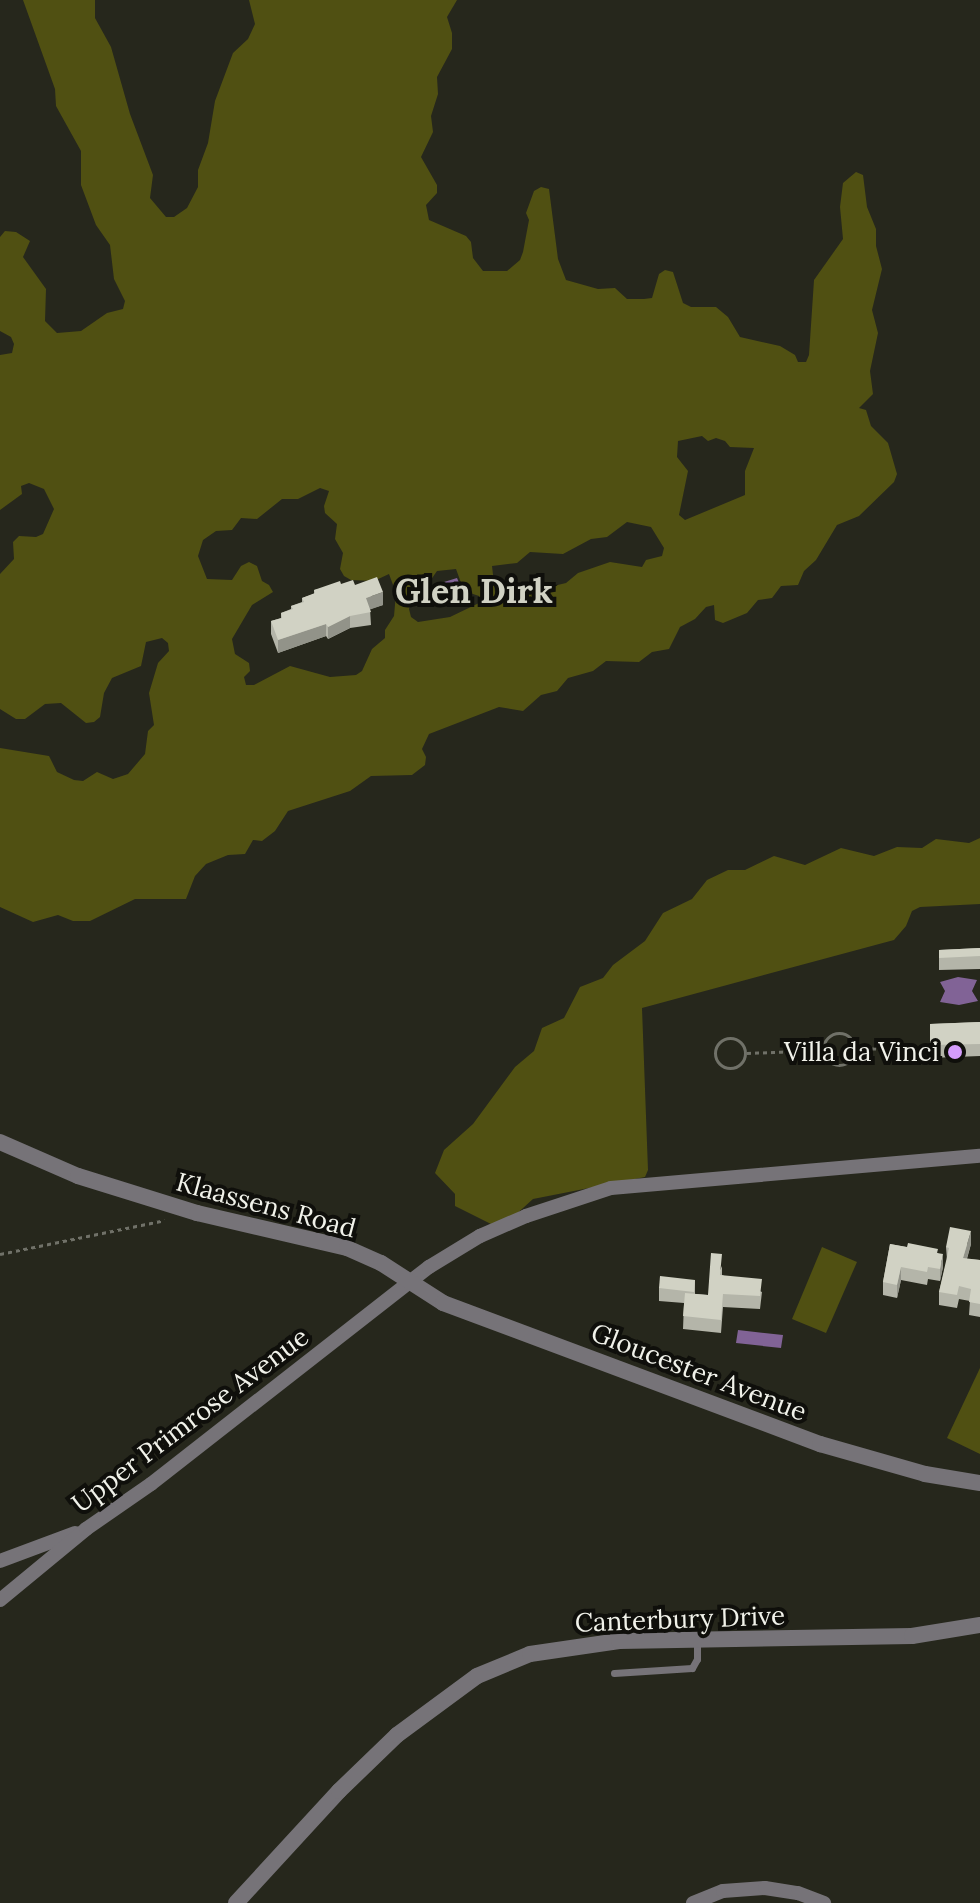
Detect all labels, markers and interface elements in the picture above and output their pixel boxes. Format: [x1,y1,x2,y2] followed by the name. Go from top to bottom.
[395,571,553,611] district label: Glen Dirk
[784,1036,939,1068] place label: Villa da Vinci
[946,1043,964,1061] marker: Villa da Vinci
[173,1166,359,1244] street label: Klaassens Road
[587,1317,811,1427] street label: Gloucester Avenue
[66,1321,314,1519] street label: Upper Primrose Avenue
[574,1600,786,1638] street label: Canterbury Drive

